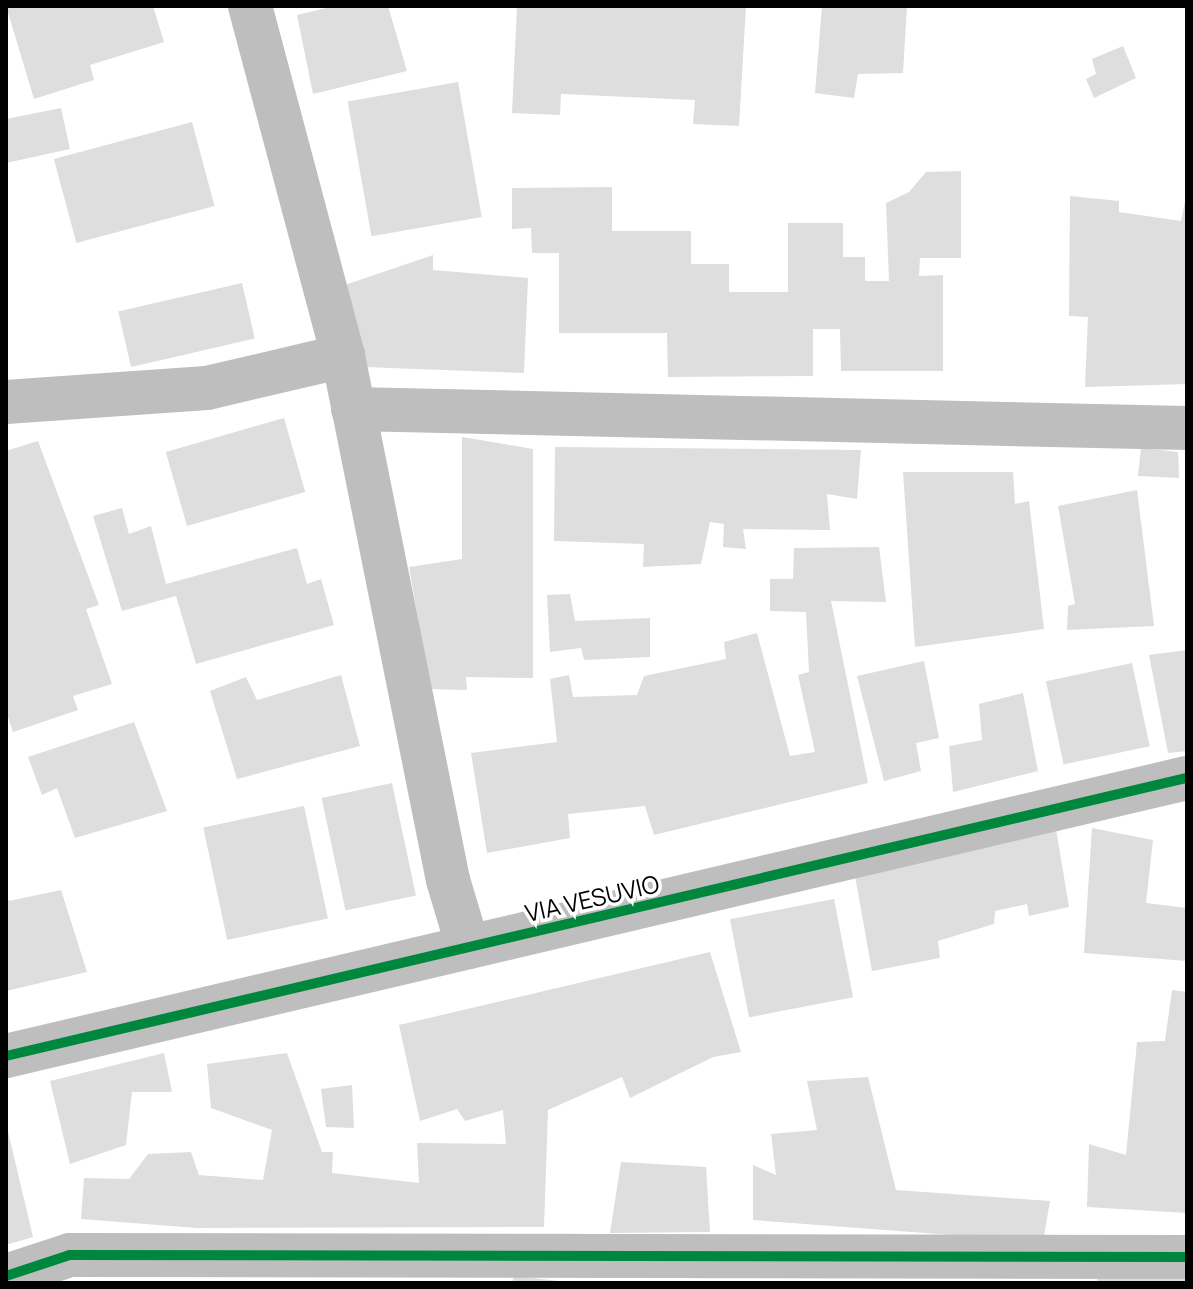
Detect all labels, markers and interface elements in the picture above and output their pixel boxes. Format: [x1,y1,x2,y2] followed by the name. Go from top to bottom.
[522,869,662,927] street label: VIA VESUVIO

